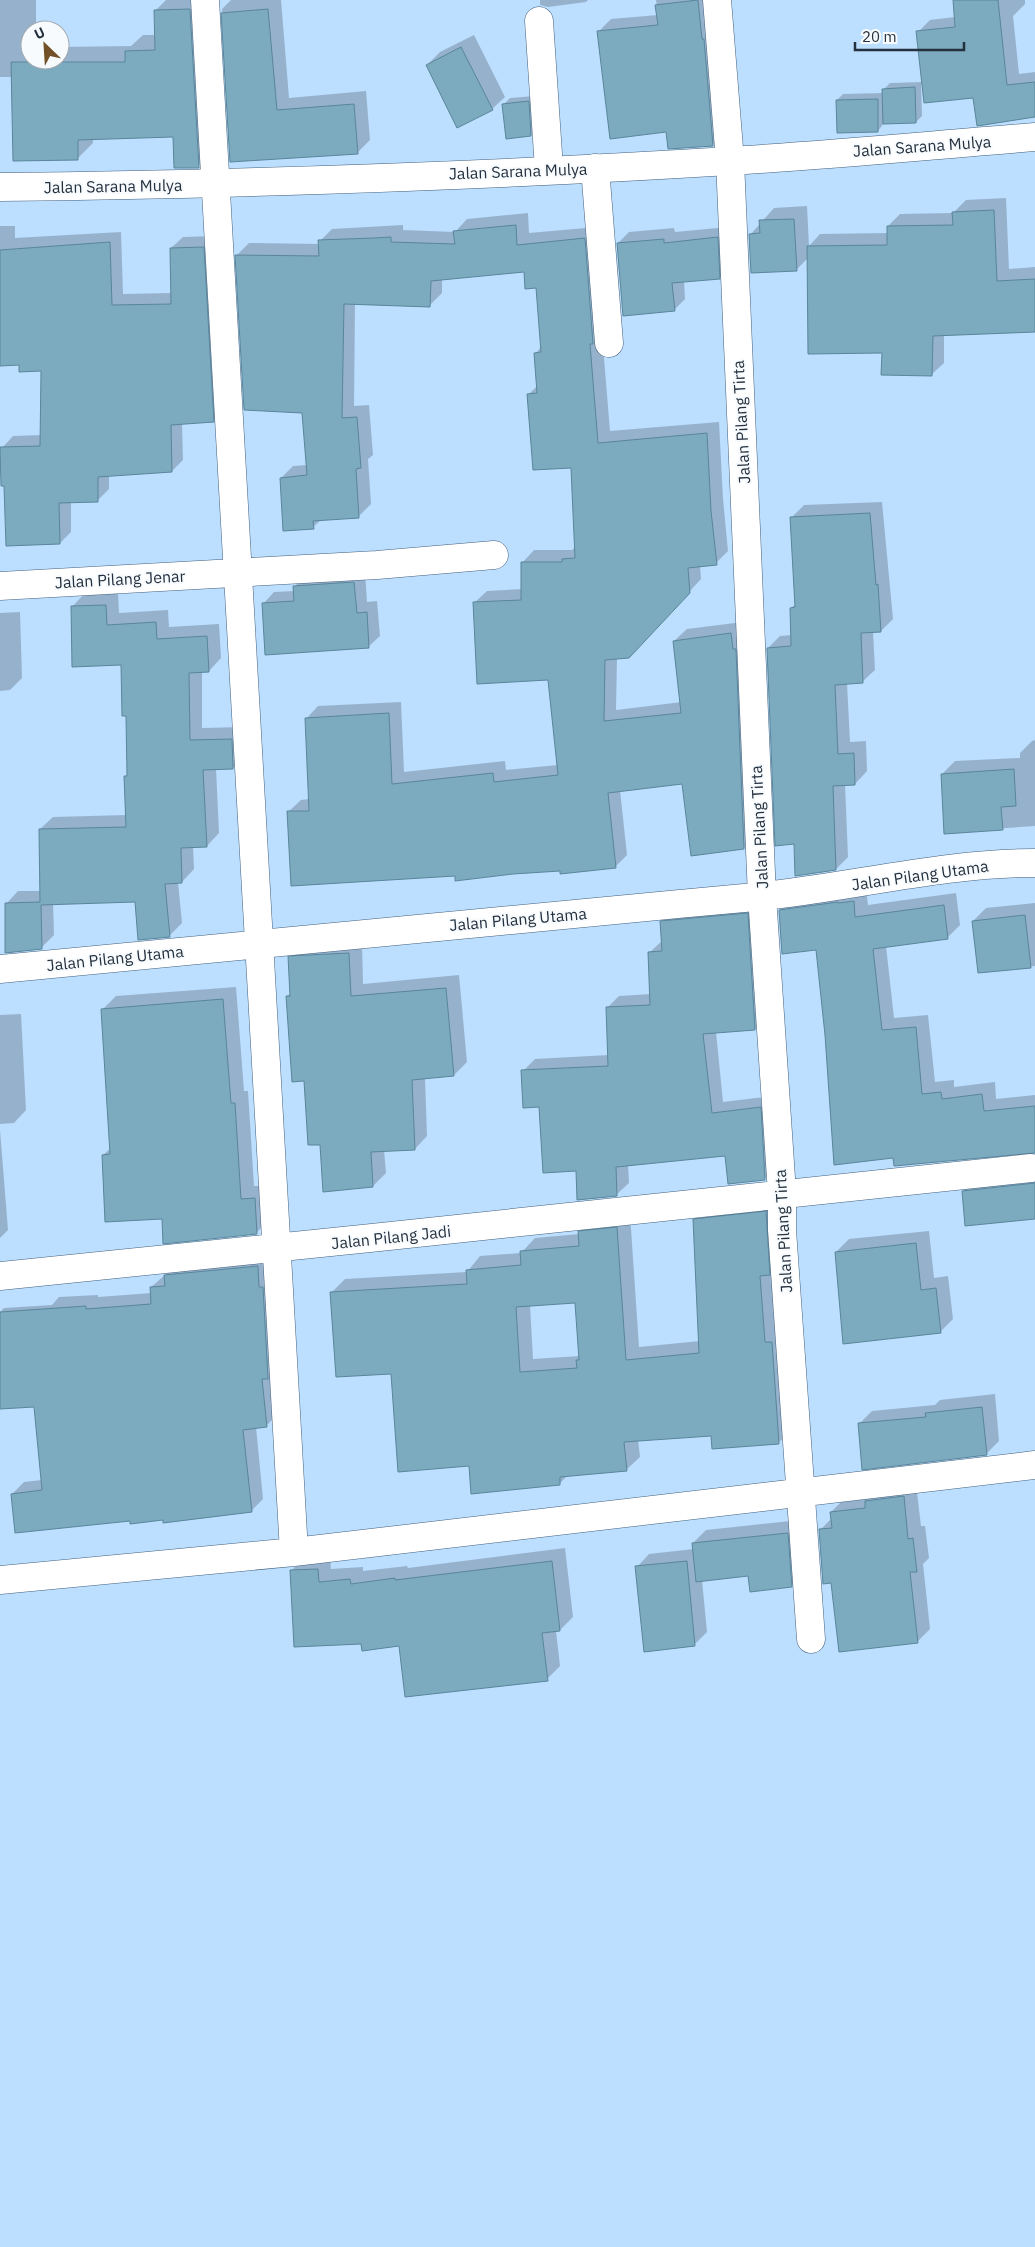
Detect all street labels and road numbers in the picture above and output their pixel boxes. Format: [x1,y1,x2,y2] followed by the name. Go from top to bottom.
[852,131,992,161] street label: Jalan Sarana Mulya
[448,159,588,183] street label: Jalan Sarana Mulya
[44,175,183,197] street label: Jalan Sarana Mulya
[728,359,754,484] street label: Jalan Pilang Tirta
[54,566,186,592] street label: Jalan Pilang Jenar
[746,764,772,889] street label: Jalan Pilang Tirta
[850,855,990,894] street label: Jalan Pilang Utama
[448,903,588,935] street label: Jalan Pilang Utama
[45,941,185,975] street label: Jalan Pilang Utama
[770,1168,796,1293] street label: Jalan Pilang Tirta
[330,1221,452,1253] street label: Jalan Pilang Jadi

